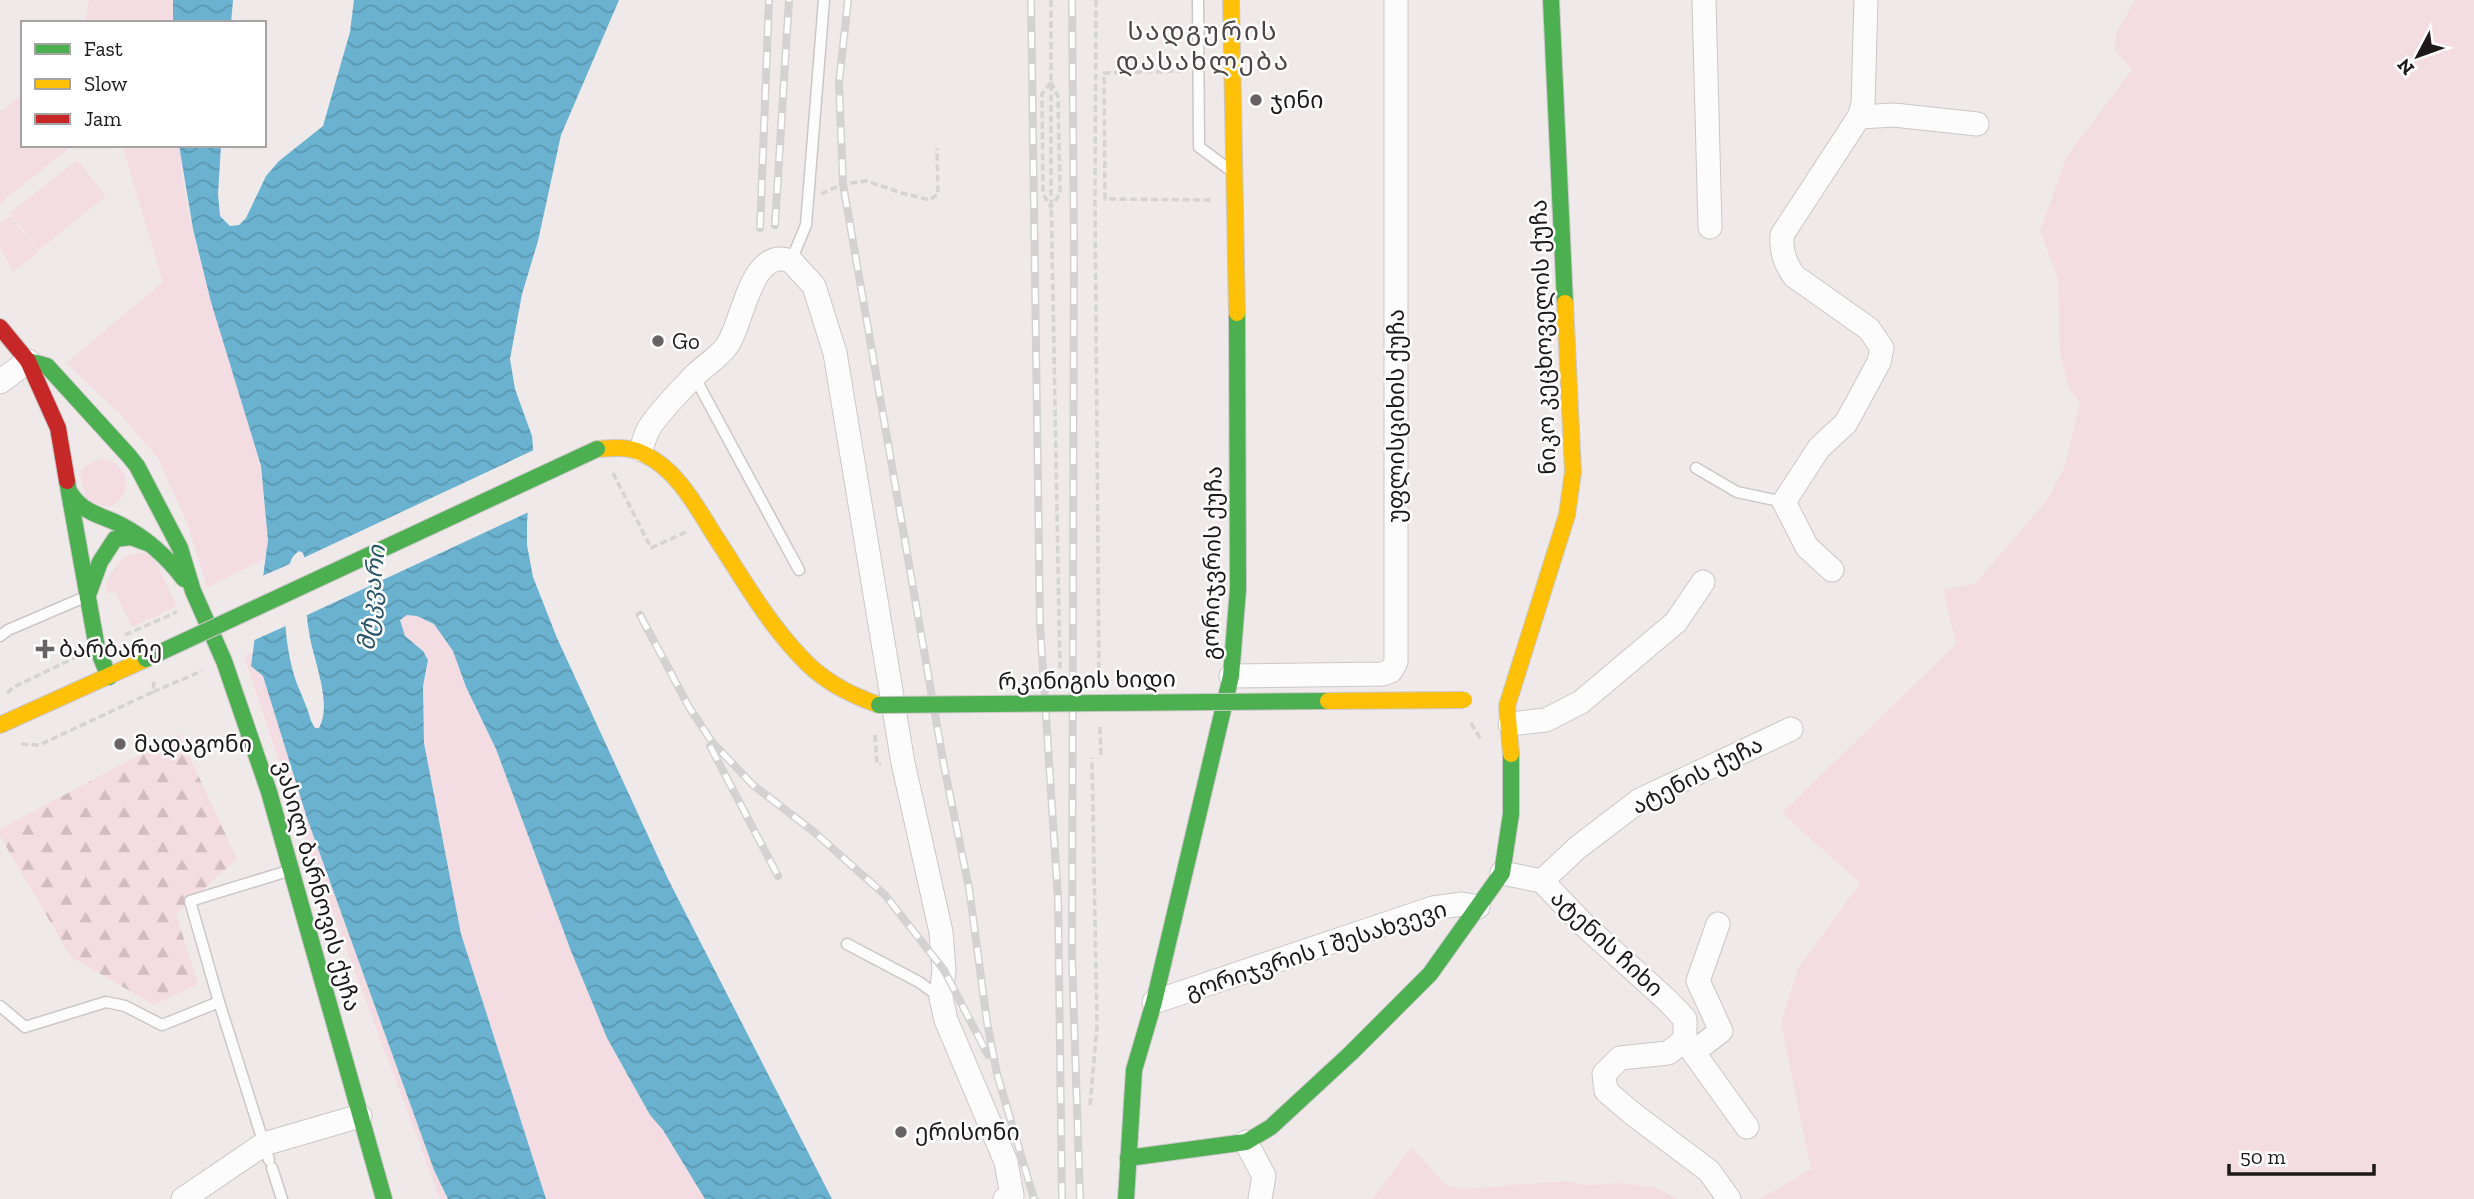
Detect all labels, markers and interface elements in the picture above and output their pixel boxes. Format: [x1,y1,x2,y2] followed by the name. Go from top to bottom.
[1116,15,1290,77] district label: სადგურის დასახლება
[21,21,266,147] legend
[2383,21,2453,91] north arrow
[84,36,123,61] text: Fast
[2392,54,2419,80] text: N
[84,71,127,96] text: Slow
[1270,86,1323,114] place label: ჯინი
[1248,92,1264,108] marker: ჯინი
[84,106,121,131] text: Jam
[1524,199,1562,475] street label: ნიკო კეცხოველის ქუჩა
[1382,309,1410,523] street label: უფლისციხის ქუჩა
[672,327,700,355] place label: Go
[650,333,666,349] marker: Go
[1196,466,1228,660] street label: გორიჯვრის ქუჩა
[351,543,391,652] water label: მტკვარი
[59,635,162,663] place label: ბარბარე
[37,641,53,657] marker: ბარბარე
[998,664,1176,696] street label: რკინიგის ხიდი
[134,730,252,758] place label: მადაგონი
[1627,730,1767,820] street label: ატენის ქუჩა
[112,736,128,752] marker: მადაგონი
[269,758,367,1014] street label: ვასილ ბარნოვის ქუჩა
[1545,884,1669,1002] street label: ატენის ჩიხი
[1182,894,1450,1006] street label: გორიჯვრის I შესახვევი
[915,1118,1020,1146] place label: ერისონი
[893,1124,909,1140] marker: ერისონი
[2229,1132,2374,1176] scale bar
[2240,1144,2286,1169] text: 50 m

